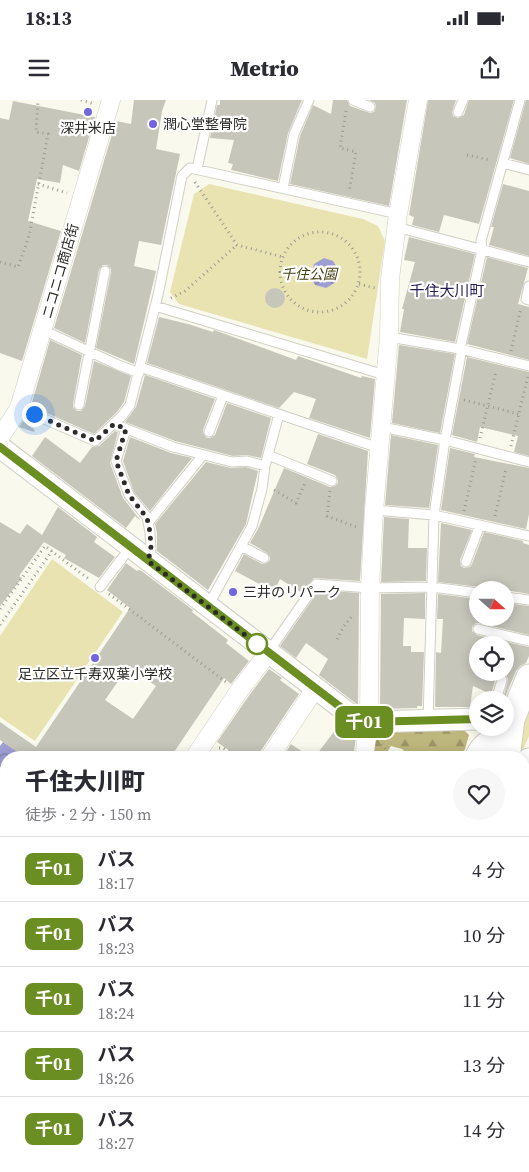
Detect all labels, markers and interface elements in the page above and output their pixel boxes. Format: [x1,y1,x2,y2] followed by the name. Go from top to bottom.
[25,5,72,31] text: 18:13
[230,53,299,83] text: Metrio
[25,54,53,82] icon: menu
[476,54,504,82] icon: share
[82,106,94,118] marker: 深井米店
[163,114,247,134] place label: 潤心堂整骨院
[60,118,116,138] place label: 深井米店
[147,118,159,130] marker: 潤心堂整骨院
[37,221,83,321] street label: ニコニコ商店街
[281,264,339,284] park label: 千住公園
[409,280,485,301] district label: 千住大川町
[22,402,47,427] your location
[469,581,514,626] north arrow
[469,581,514,736] map controls
[243,582,341,602] place label: 三井のリパーク
[227,586,239,598] marker: 三井のリパーク
[246,633,268,655] unlabelled marker
[469,636,514,681] button: locate
[89,652,101,664] marker: 足立区立千寿双葉小学校
[18,664,172,684] place label: 足立区立千寿双葉小学校
[469,691,514,736] button: layers
[335,706,393,738] line badge: 千01
[345,709,383,734] text: 千01
[25,765,145,798] text: 千住大川町
[453,768,505,820] button: heart
[25,803,151,825] text: 徒歩 · 2 分 · 150 m
[98,846,136,872] text: バス
[35,856,73,881] text: 千01
[472,857,505,883] text: 4 分
[98,872,134,894] text: 18:17
[98,911,136,937] text: バス
[35,921,73,946] text: 千01
[463,922,505,948] text: 10 分
[98,937,134,959] text: 18:23
[98,976,136,1002] text: バス
[35,986,73,1011] text: 千01
[463,987,505,1013] text: 11 分
[98,1002,134,1024] text: 18:24
[98,1041,136,1067] text: バス
[35,1051,73,1076] text: 千01
[463,1052,505,1078] text: 13 分
[98,1067,134,1089] text: 18:26
[98,1106,136,1132] text: バス
[35,1116,73,1141] text: 千01
[463,1117,505,1143] text: 14 分
[98,1132,134,1154] text: 18:27

